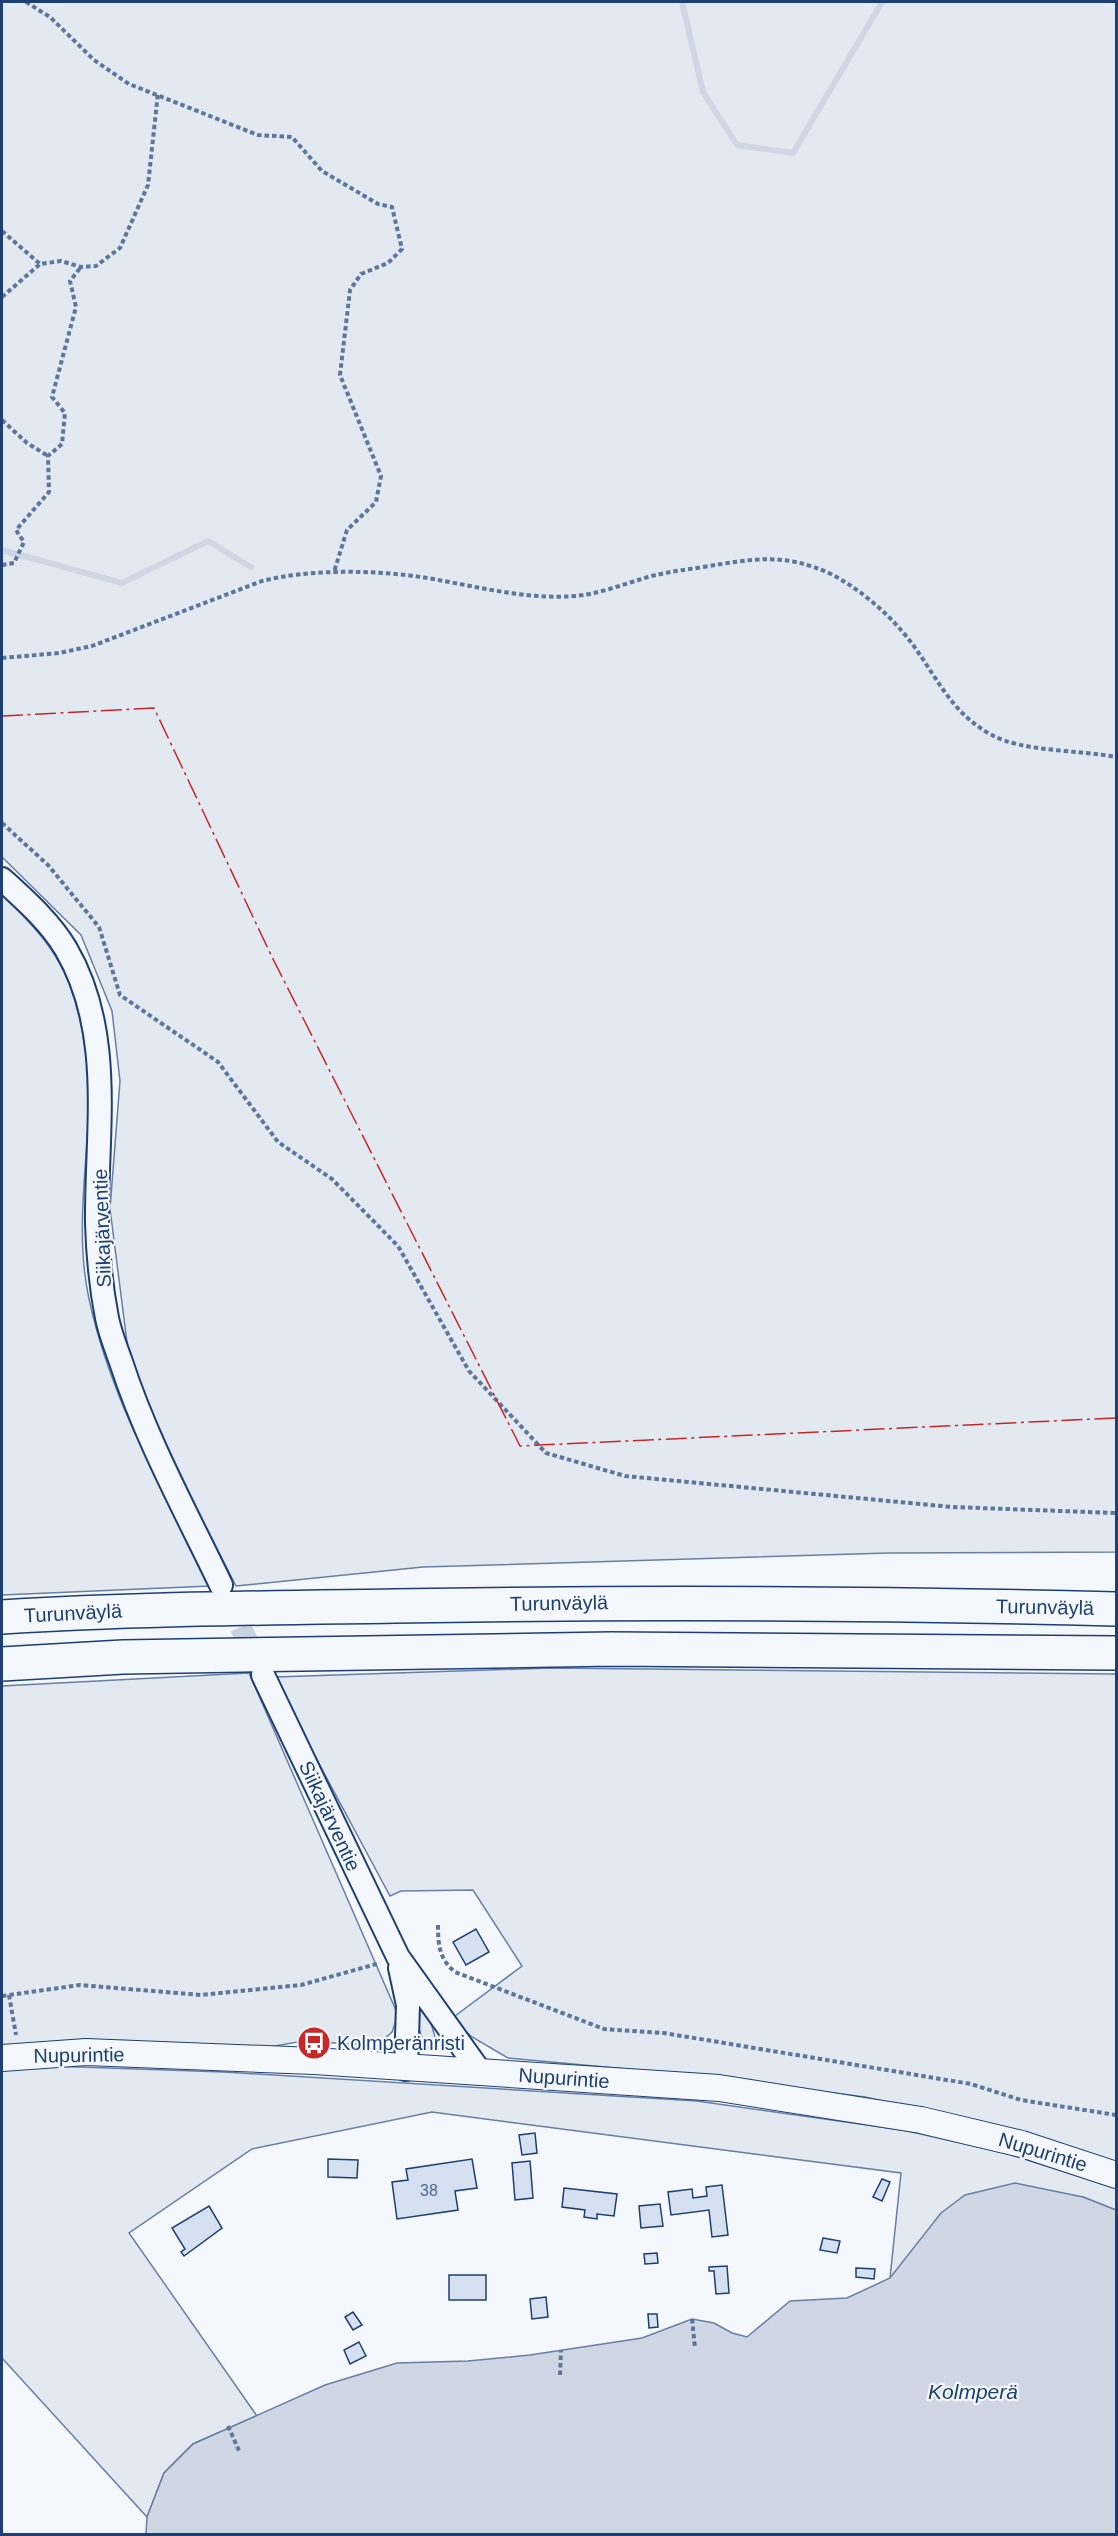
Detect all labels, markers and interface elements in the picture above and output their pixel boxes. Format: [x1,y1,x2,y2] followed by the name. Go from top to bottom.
[89,1168,115,1288] street label: Siikajärventie
[510,1591,609,1615] street label: Turunväylä
[996,1595,1095,1619] street label: Turunväylä
[23,1599,123,1627] street label: Turunväylä
[295,1757,365,1875] street label: Siikajärventie
[296,2025,332,2061] bus stop icon: Kolmperänristi
[337,2032,465,2054] place label: Kolmperänristi
[33,2043,125,2067] street label: Nupurintie
[518,2064,610,2092] street label: Nupurintie
[996,2128,1090,2176] street label: Nupurintie
[420,2182,438,2199] house number: 38
[928,2380,1018,2403] water label: Kolmperä

